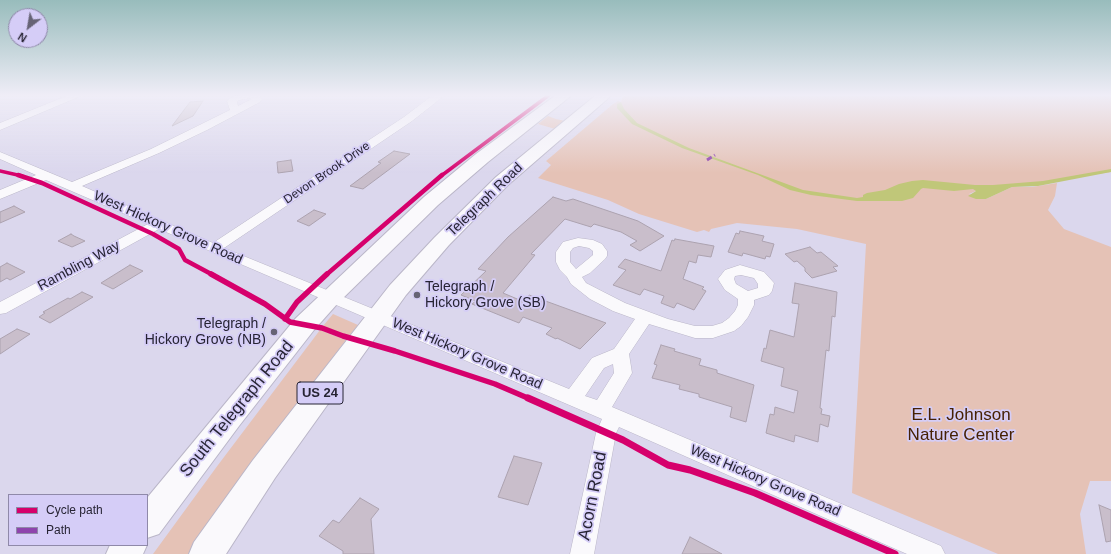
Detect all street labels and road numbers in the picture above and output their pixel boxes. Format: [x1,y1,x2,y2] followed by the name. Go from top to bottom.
[281,139,373,207] street label: Devon Brook Drive
[444,160,526,240] street label: Telegraph Road
[91,187,245,269] street label: West Hickory Grove Road
[35,237,123,295] street label: Rambling Way
[389,315,545,393] street label: West Hickory Grove Road
[176,337,298,481] street label: South Telegraph Road
[297,382,343,404] road number: US 24
[687,442,843,520] street label: West Hickory Grove Road
[574,450,612,542] street label: Acorn Road

